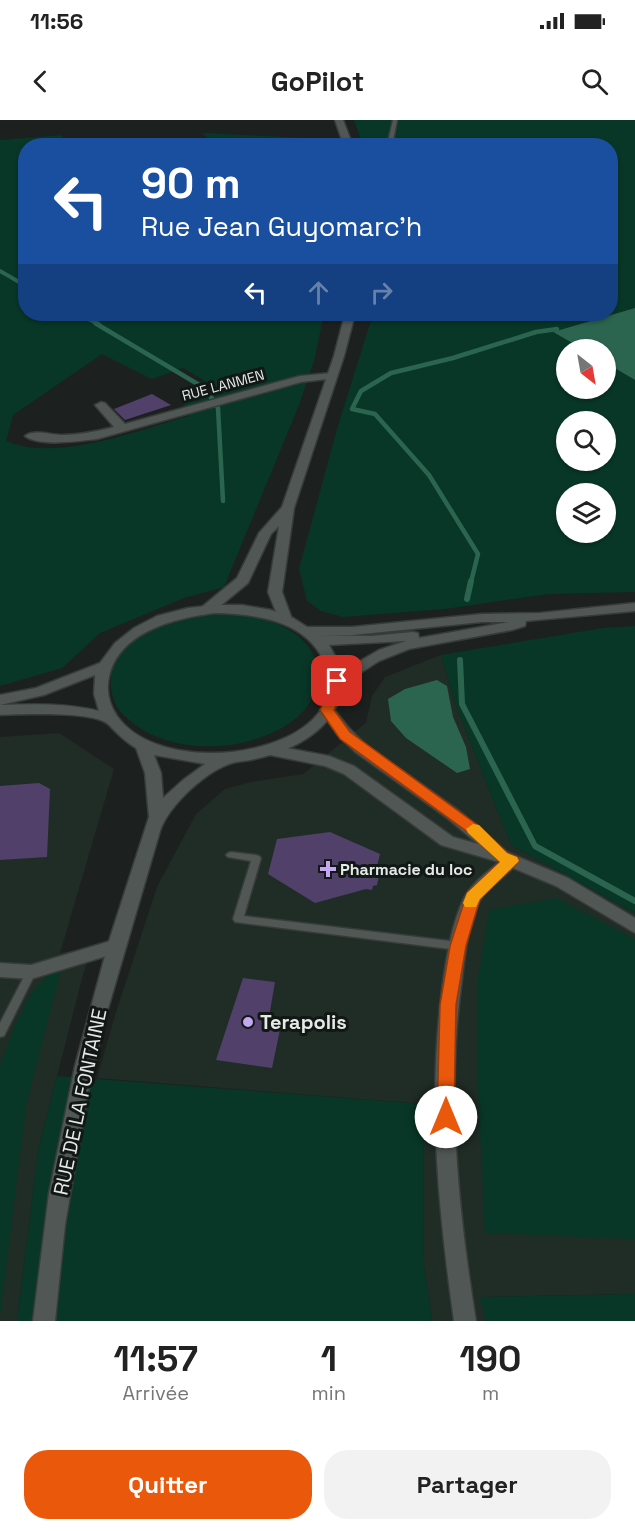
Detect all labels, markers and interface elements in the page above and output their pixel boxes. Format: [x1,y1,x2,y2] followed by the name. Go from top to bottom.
[30,7,83,35] text: 11:56
[271,64,364,99] text: GoPilot
[24,65,57,98] icon: back
[578,65,611,98] icon: search
[141,157,241,210] text: 90 m
[42,162,120,240] icon: left
[141,209,422,244] text: Rue Jean Guyomarc'h
[239,276,272,309] icon: left
[302,276,335,309] icon: ahead
[365,276,398,309] icon: right
[556,339,616,399] north arrow
[556,339,616,543] map controls
[180,365,266,405] street label: RUE LANMEN
[556,411,616,471] button: search
[556,483,616,543] button: layers
[311,655,362,706] pin
[320,664,353,697] icon: arrive
[340,859,472,880] place label: Pharmacie du loc
[321,862,335,876] marker: Pharmacie du loc
[48,1006,112,1198] street label: RUE DE LA FONTAINE
[260,1009,347,1035] place label: Terapolis
[241,1015,255,1029] marker: Terapolis
[414,1085,478,1149] position arrow
[114,1336,198,1382] text: 11:57
[321,1336,337,1382] text: 1
[460,1336,521,1382] text: 190
[122,1380,189,1406] text: Arrivée
[312,1380,346,1406] text: min
[482,1380,499,1406] text: m
[24,1450,312,1519] button: Quitter
[324,1450,611,1519] button: Partager

